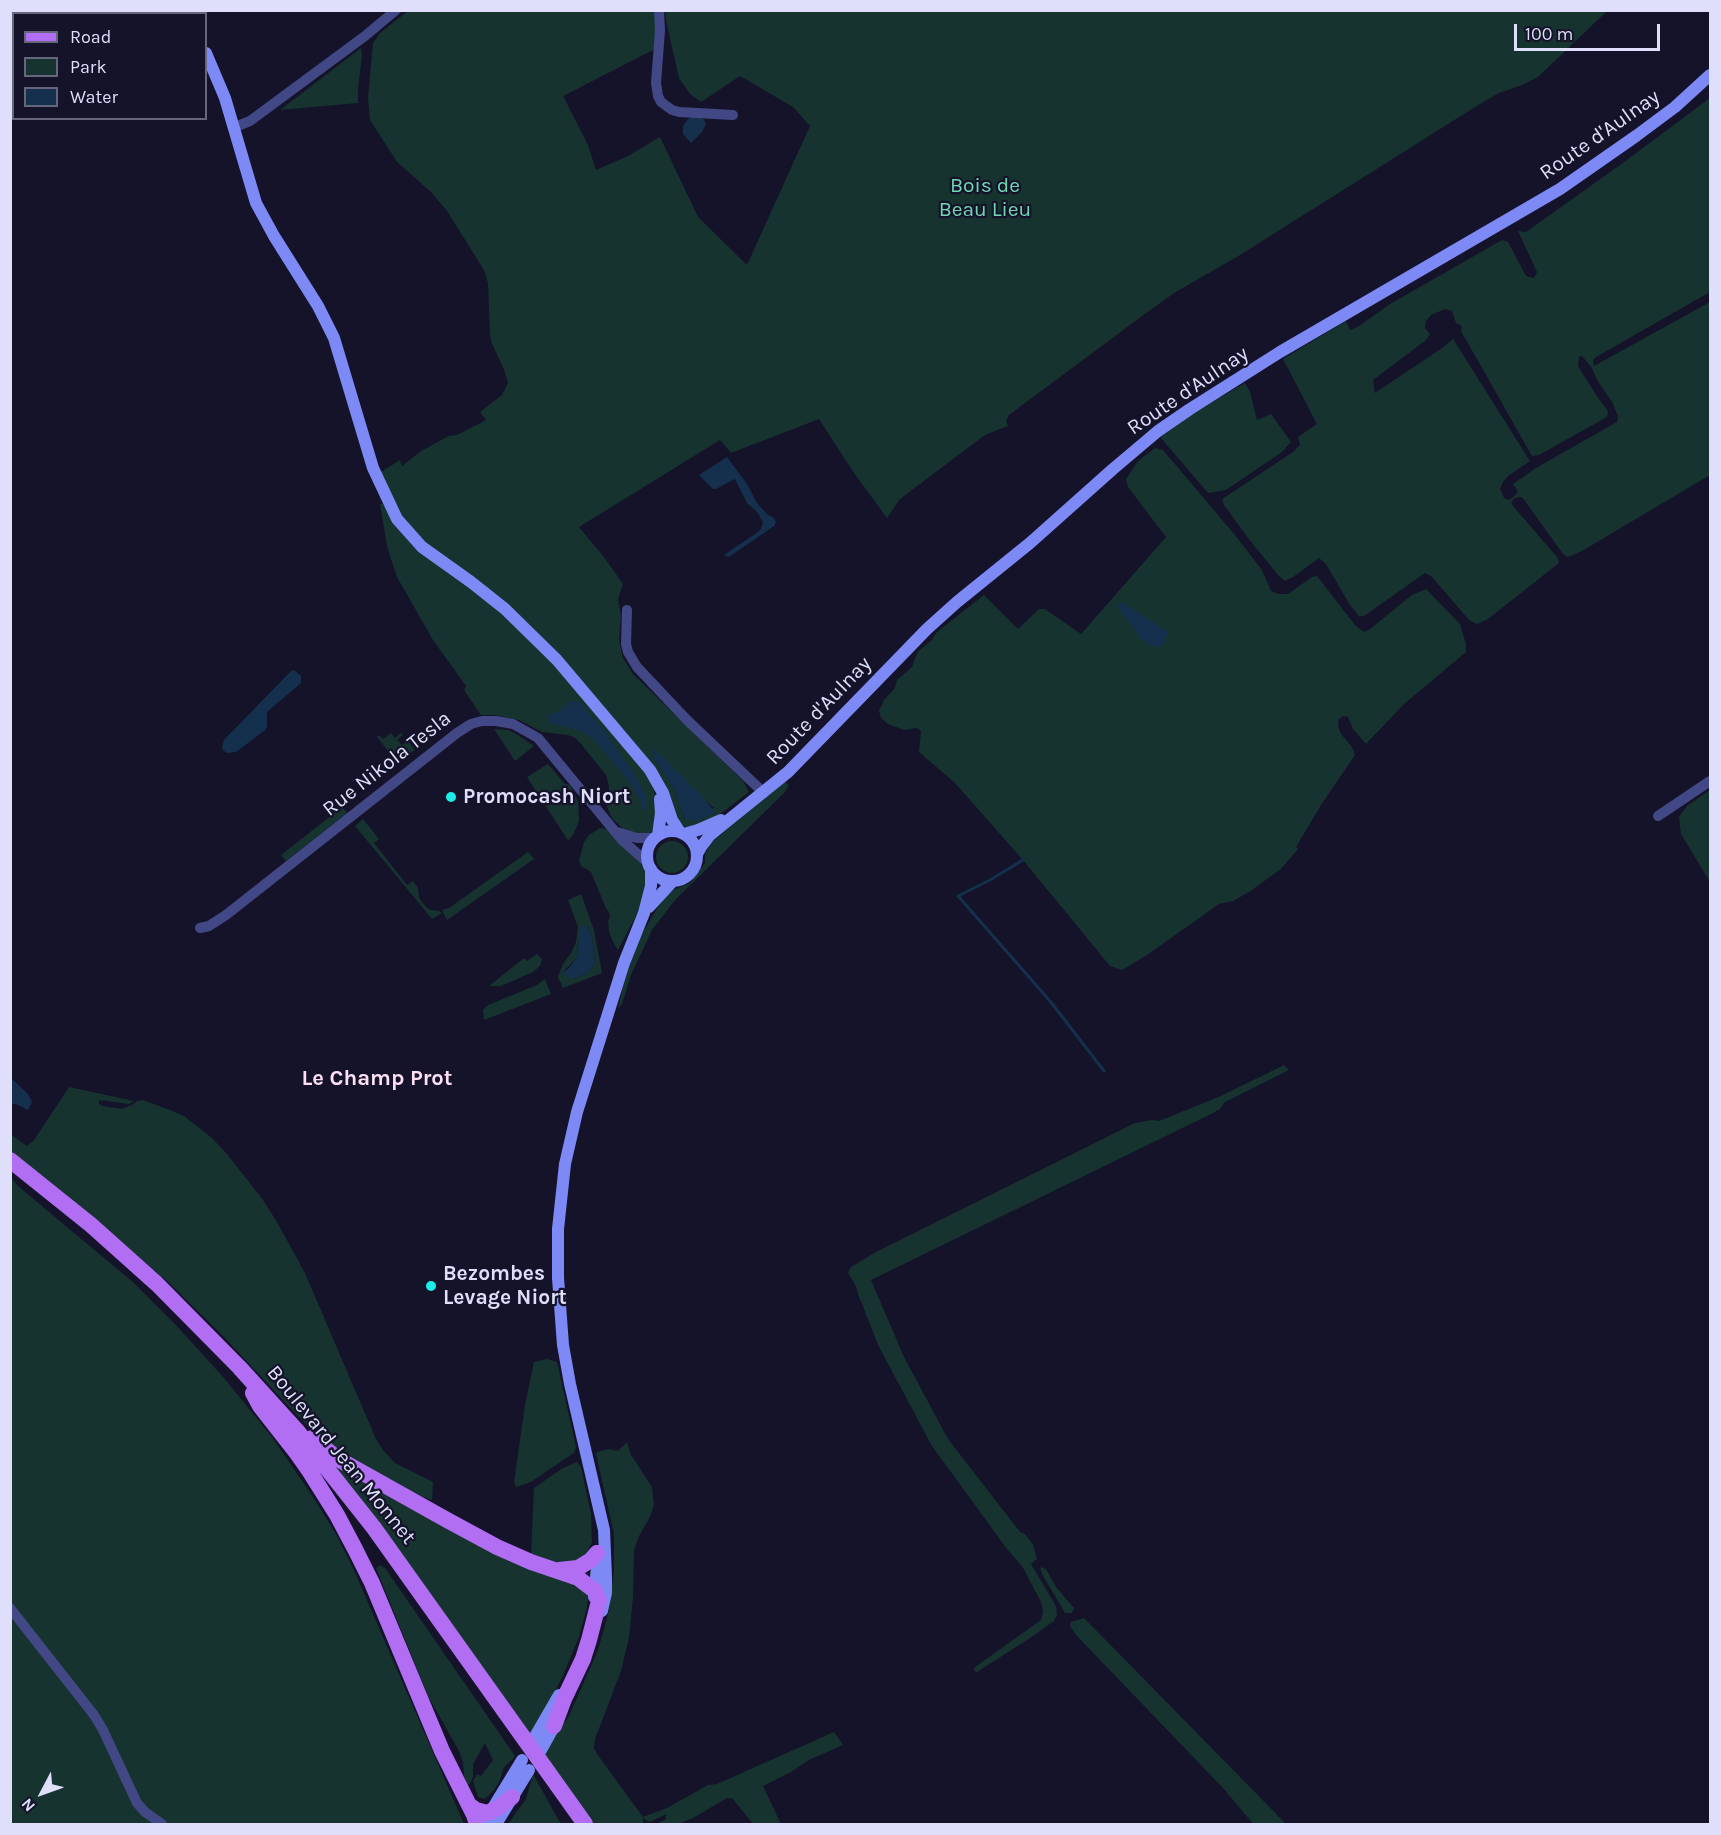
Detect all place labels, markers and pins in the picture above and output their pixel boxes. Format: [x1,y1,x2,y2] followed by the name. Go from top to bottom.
[463,784,630,810] place label: Promocash Niort
[444,790,458,804] marker: Promocash Niort
[443,1261,567,1311] place label: Bezombes Levage Niort
[424,1279,438,1293] marker: Bezombes Levage Niort

